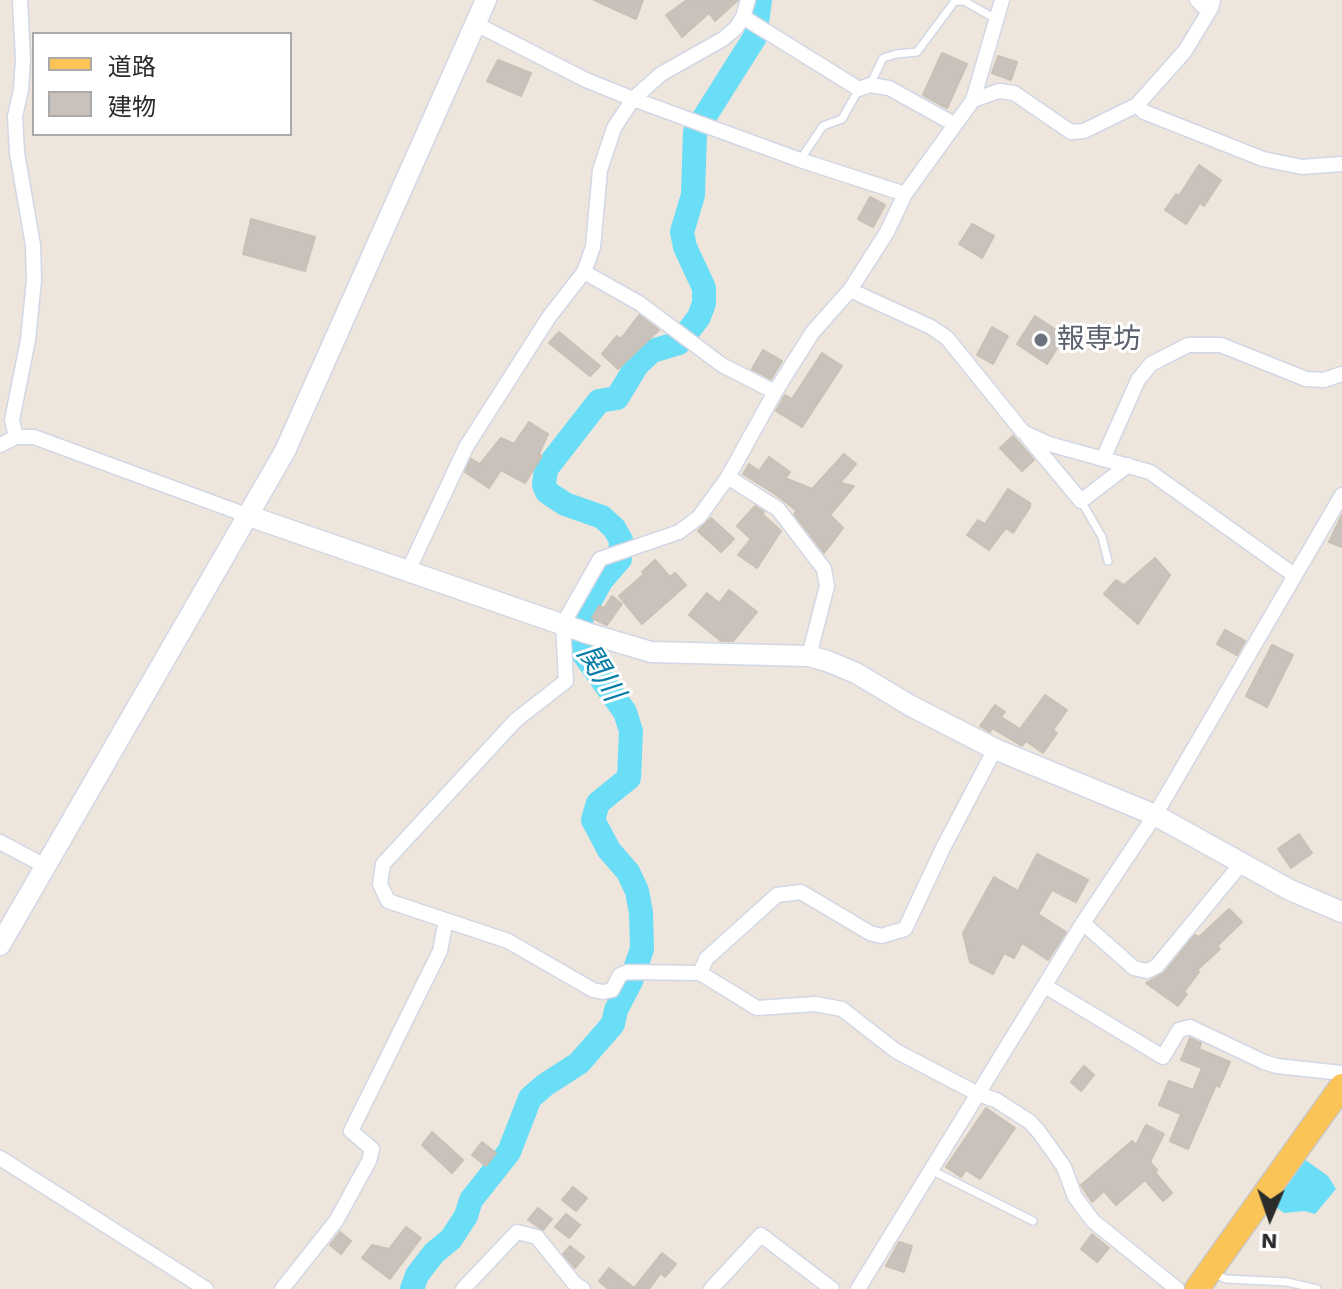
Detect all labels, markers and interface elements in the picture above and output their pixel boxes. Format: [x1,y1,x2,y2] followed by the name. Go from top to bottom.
[32,32,292,136] legend
[108,53,156,81] text: 道路
[108,93,156,121] text: 建物
[1057,323,1141,357] place label: 報専坊
[1032,331,1050,349] marker: 報専坊
[569,638,631,708] water label: 関川
[1230,1177,1310,1257] north arrow
[1261,1229,1278,1254] text: N

